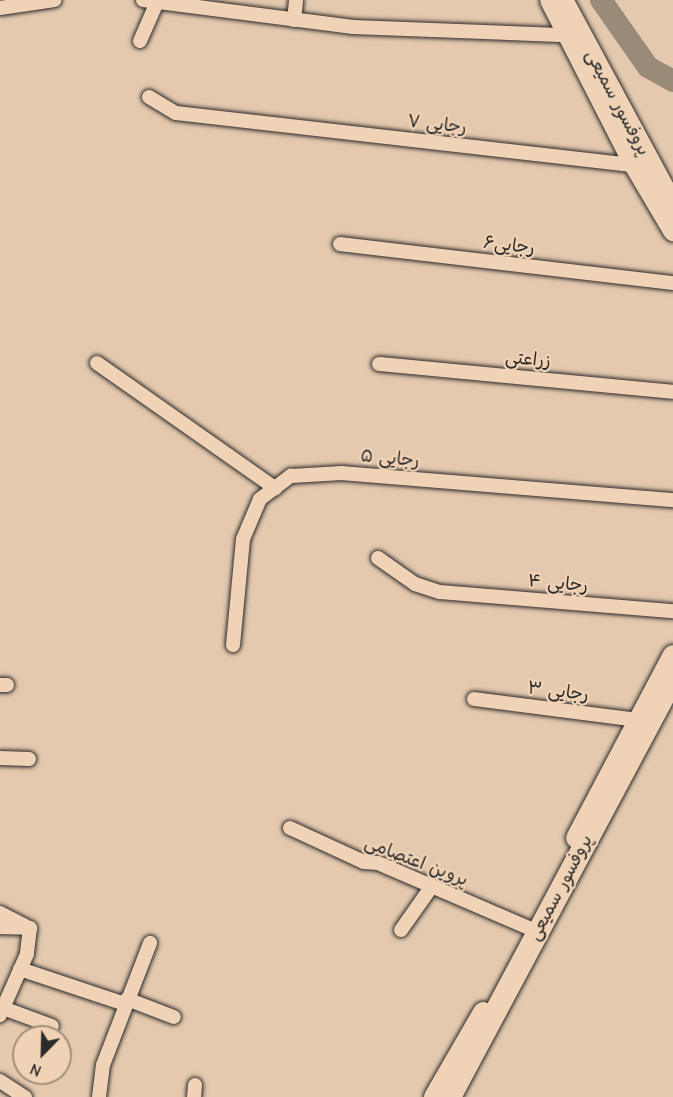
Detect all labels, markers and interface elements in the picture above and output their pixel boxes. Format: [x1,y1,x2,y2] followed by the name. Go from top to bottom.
[580,46,654,160] street label: پروفسور سمیعی
[406,111,468,139] street label: رجایی ۷
[482,232,536,260] street label: رجایی۶
[504,347,552,373] street label: زراعتی
[360,446,420,472] street label: رجایی ۵
[527,571,589,597] street label: رجایی ۴
[526,678,590,706] street label: رجایی ۳
[524,831,598,945] street label: پروفسور سمیعی
[361,832,471,892] street label: پروین اعتصامی
[12,1025,72,1085] north arrow
[27,1059,44,1080] text: N

